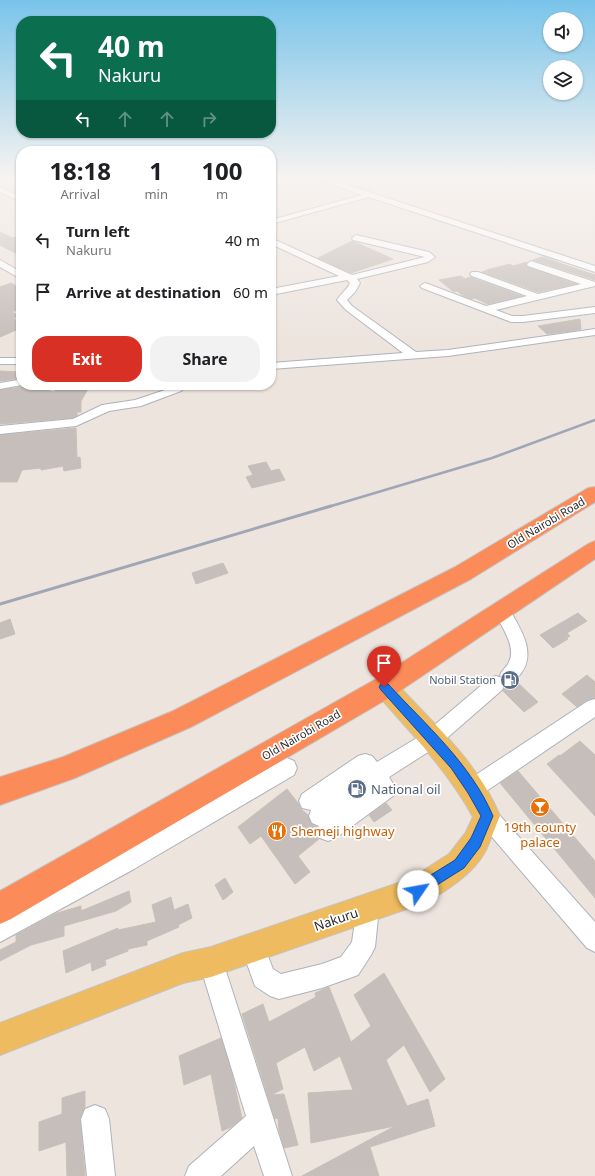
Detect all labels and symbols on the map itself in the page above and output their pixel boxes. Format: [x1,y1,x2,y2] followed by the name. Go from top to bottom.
[504,493,587,552] street label: Old Nairobi Road
[367,646,401,687] pin
[499,669,521,691] fuel station icon: Nobil Station
[429,672,496,687] place label: Nobil Station
[259,706,343,763] street label: Old Nairobi Road
[346,778,368,800] fuel station icon: National oil
[371,780,441,798] place label: National oil
[529,796,551,818] bar icon: 19th county palace
[504,818,577,851] place label: 19th county palace
[266,820,288,842] restaurant icon: Shemeji highway
[291,822,395,840] place label: Shemeji highway
[397,870,439,912] position arrow
[312,903,360,935] street label: Nakuru

